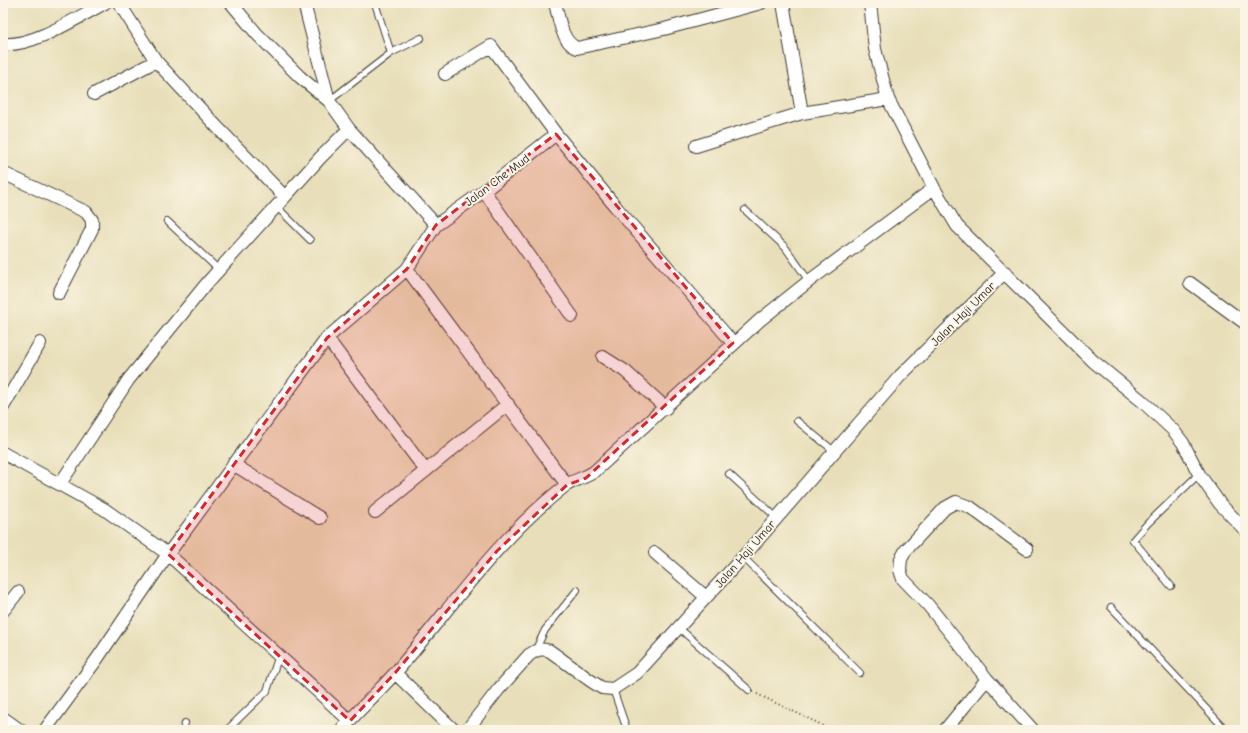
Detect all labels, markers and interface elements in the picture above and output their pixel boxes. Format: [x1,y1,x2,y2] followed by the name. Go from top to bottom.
[462,151,532,209] street label: Jalan Che Mud
[928,279,998,349] street label: Jalan Haji Umar
[712,517,778,591] street label: Jalan Haji Umar

